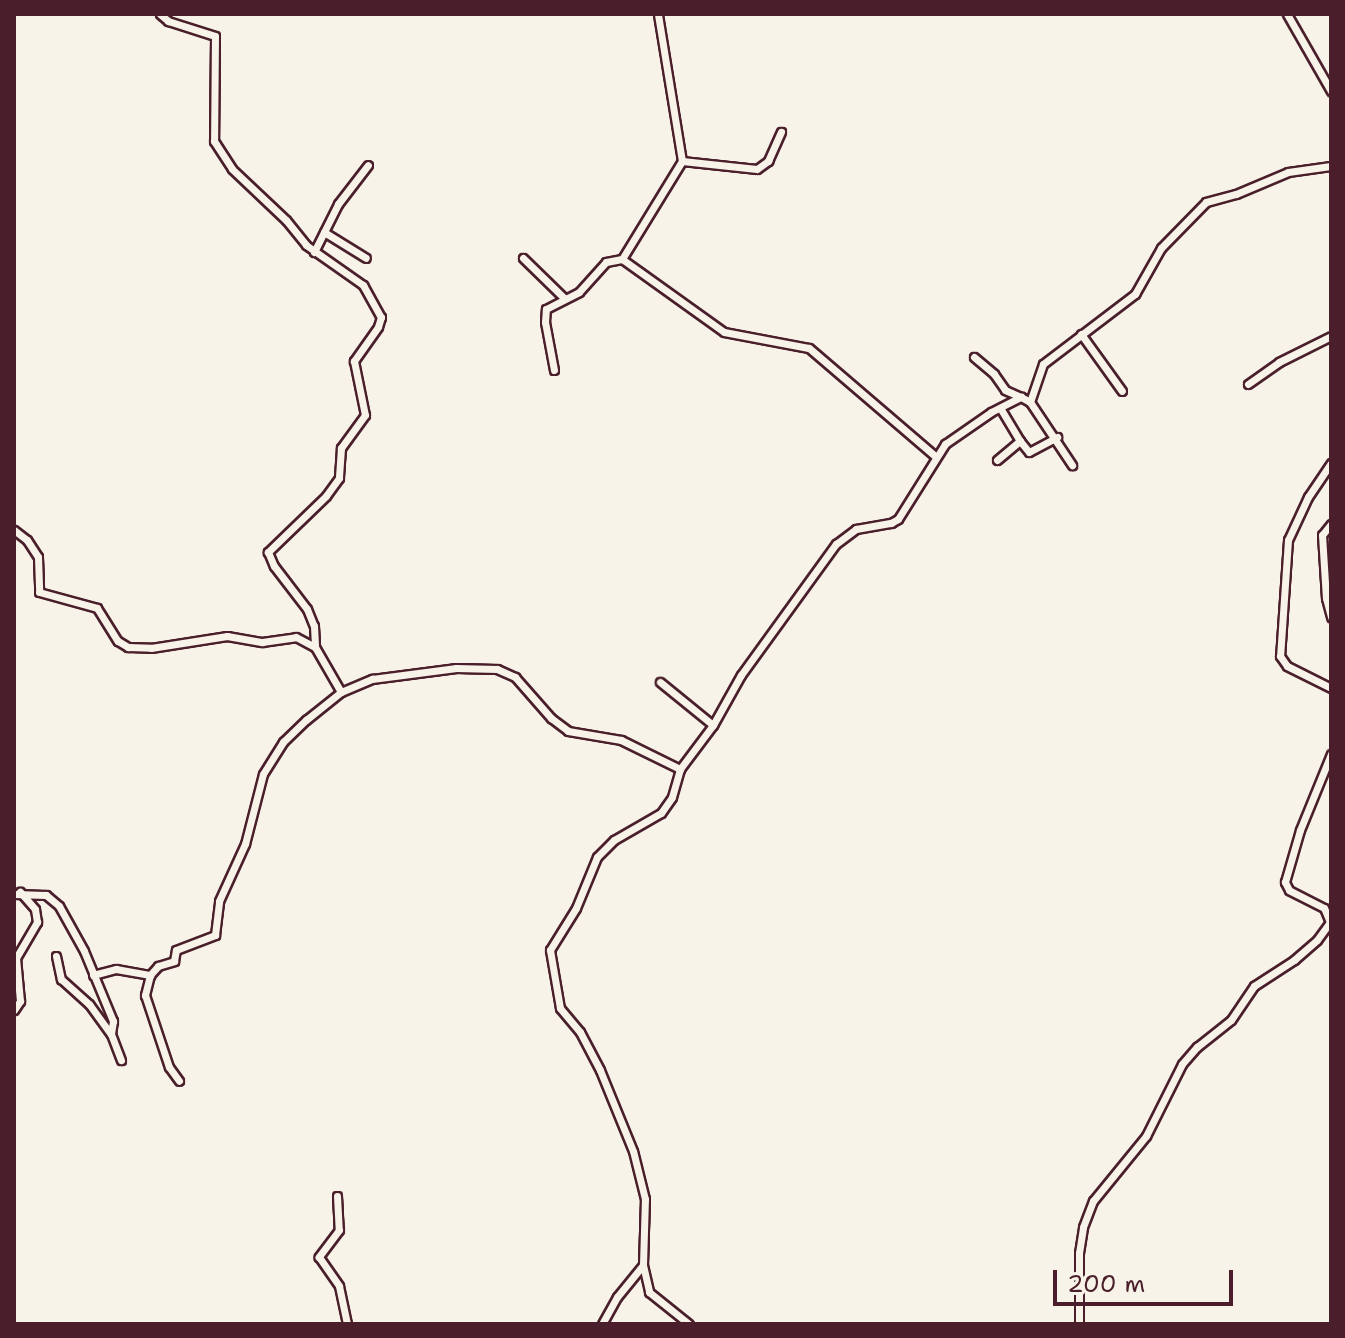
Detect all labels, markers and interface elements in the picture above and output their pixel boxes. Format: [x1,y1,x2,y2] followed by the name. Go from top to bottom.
[1057,1254,1237,1304] scale bar
[1067,1268,1145,1300] text: 200 m

